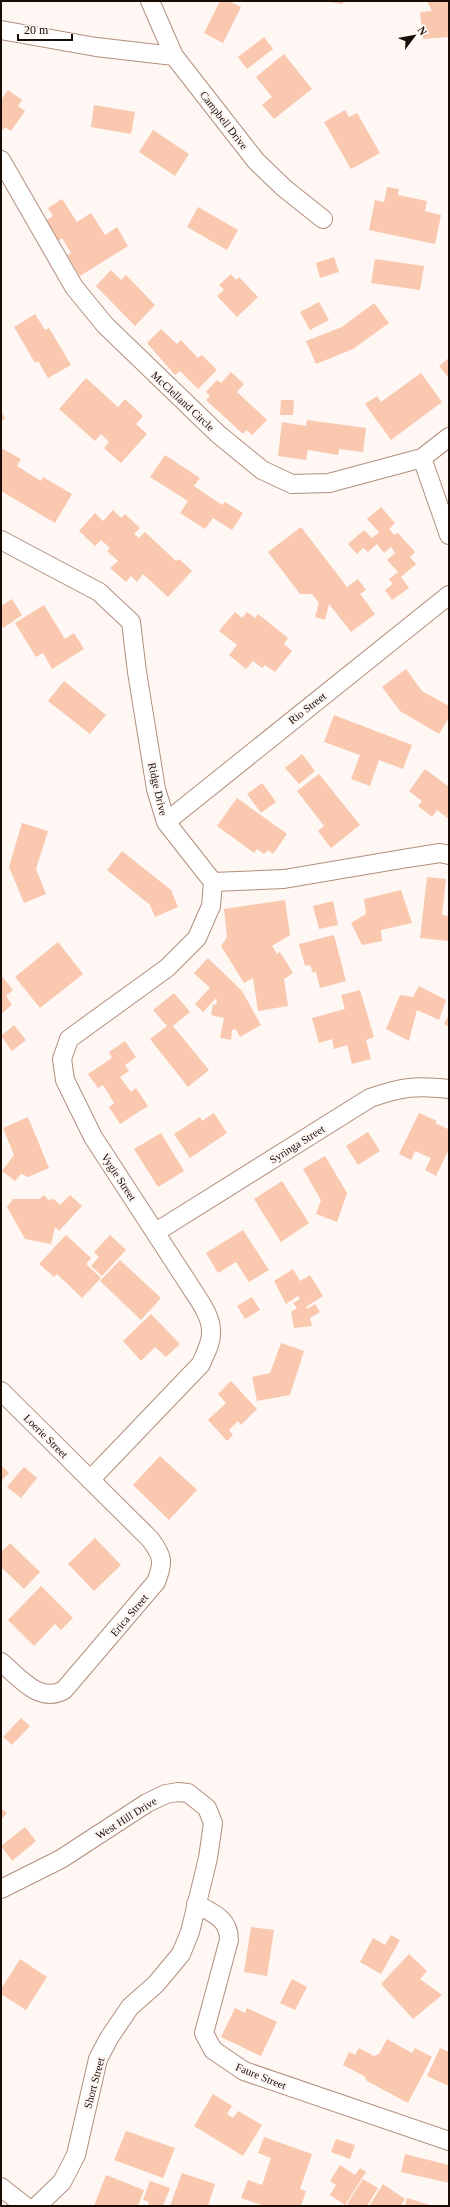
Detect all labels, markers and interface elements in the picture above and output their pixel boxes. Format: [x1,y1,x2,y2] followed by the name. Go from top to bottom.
[18,16,72,42] scale bar
[394,16,434,56] north arrow
[24,23,49,37] text: 20 m
[415,24,430,37] text: N
[198,88,251,152] street label: Campbell Drive
[149,369,217,433] street label: McClelland Circle
[286,690,328,726] street label: Rio Street
[146,761,170,817] street label: Ridge Drive
[267,1122,327,1166] street label: Syringa Street
[99,1151,139,1203] street label: Vygie Street
[22,1412,70,1460] street label: Loerie Street
[108,1591,150,1639] street label: Erica Street
[93,1794,159,1841] street label: West Hill Drive
[81,2056,107,2110] street label: Short Street
[234,2060,288,2092] street label: Faure Street

